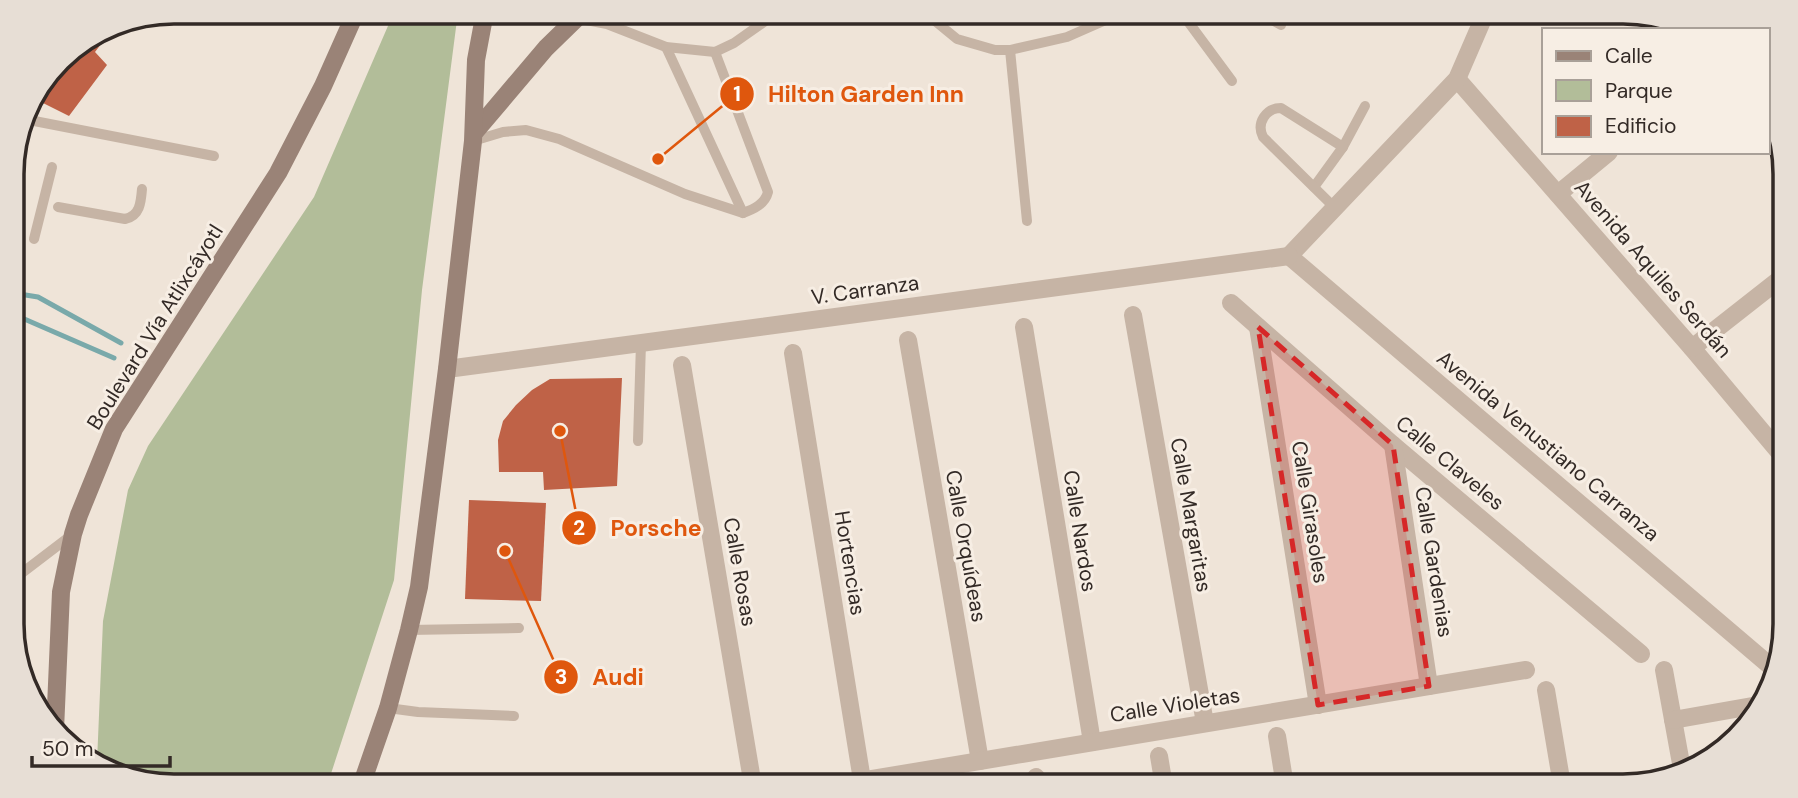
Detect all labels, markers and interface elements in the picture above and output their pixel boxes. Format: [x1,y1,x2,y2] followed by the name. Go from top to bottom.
[1542,28,1770,154] legend
[1605,42,1653,70] text: Calle
[719,72,978,116] callout: Hilton Garden Inn
[1605,77,1673,105] text: Parque
[768,79,964,109] text: Hilton Garden Inn
[733,80,741,108] text: 1
[1605,112,1676,140] text: Edificio
[1568,174,1738,364] street label: Avenida Aquiles Serdán
[80,219,230,435] street label: Boulevard Vía Atlixcáyotl
[809,269,921,311] street label: V. Carranza
[1431,344,1665,548] street label: Avenida Venustiano Carranza
[1390,409,1510,517] street label: Calle Claveles
[1164,436,1218,594] street label: Calle Margaritas
[1285,439,1335,585] street label: Calle Girasoles
[939,468,993,624] street label: Calle Orquídeas
[1057,468,1103,594] street label: Calle Nardos
[1408,485,1460,639] street label: Calle Gardenias
[561,506,715,550] callout: Porsche
[828,509,872,617] street label: Hortencias
[610,513,702,543] text: Porsche
[573,514,585,542] text: 2
[717,515,763,629] street label: Calle Rosas
[544,655,658,699] callout: Audi
[592,662,644,692] text: Audi
[555,663,567,691] text: 3
[1108,681,1242,729] street label: Calle Violetas
[32,724,170,768] scale bar
[42,735,93,763] text: 50 m

